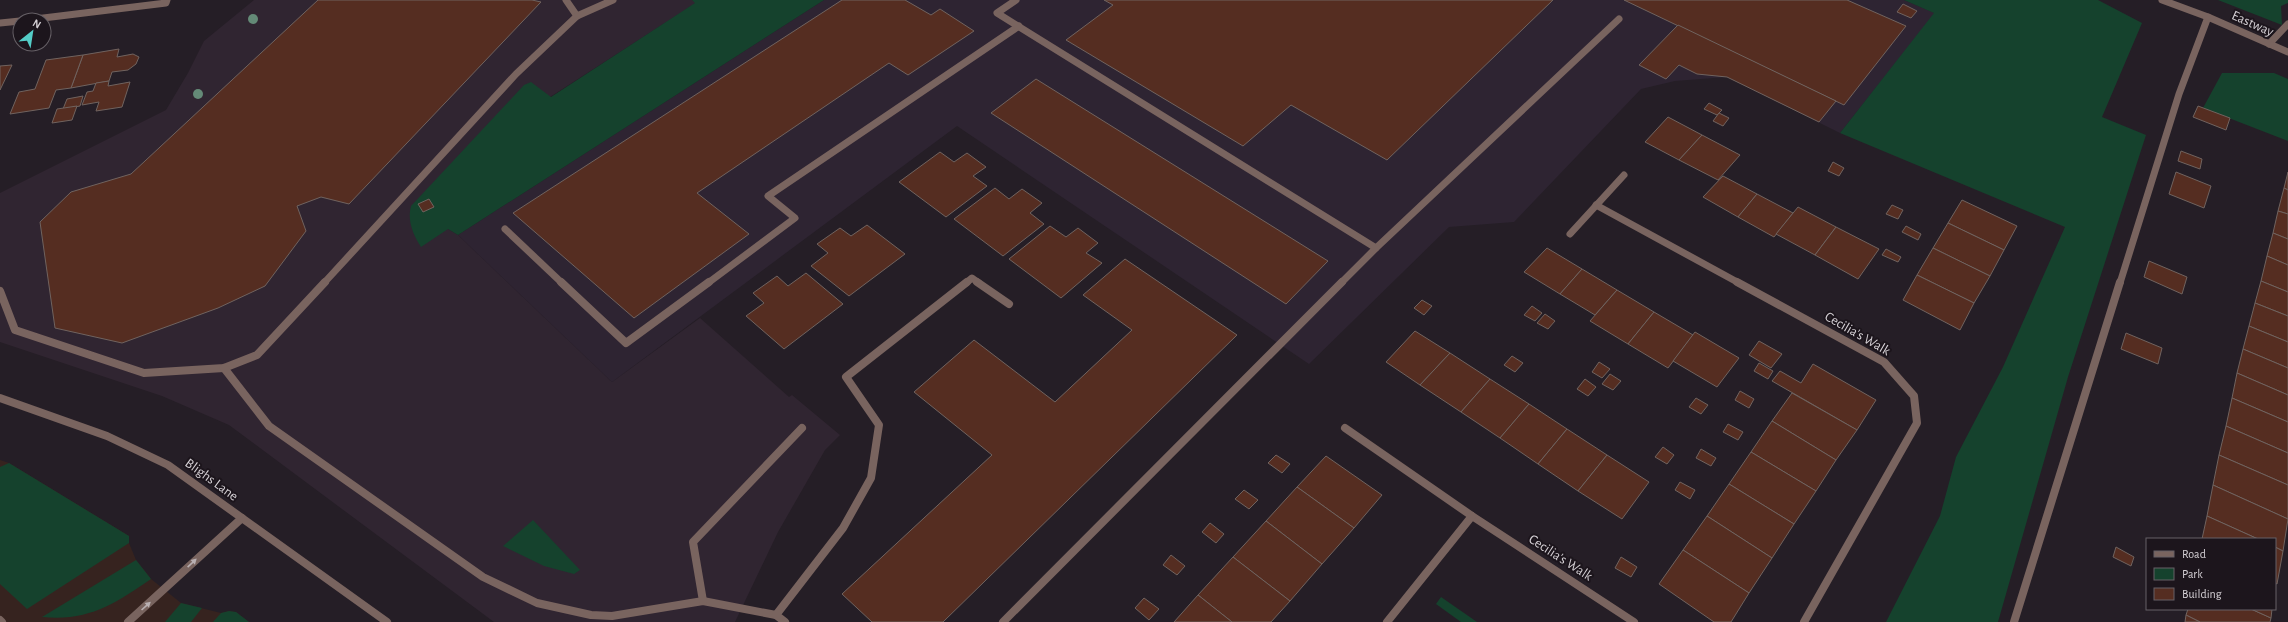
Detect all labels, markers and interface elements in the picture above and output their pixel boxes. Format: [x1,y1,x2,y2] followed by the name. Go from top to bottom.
[2230,9,2276,39] street label: Eastway
[12,12,52,52] north arrow
[31,17,43,30] text: N
[1822,310,1893,358] street label: Cecilia's Walk
[182,456,241,504] street label: Blighs Lane
[1526,532,1595,584] street label: Cecilia's Walk
[2146,538,2276,610] legend
[2182,548,2206,560] text: Road
[187,559,197,568] one-way arrow
[2182,568,2203,580] text: Park
[2182,588,2222,600] text: Building
[141,602,150,611] one-way arrow

